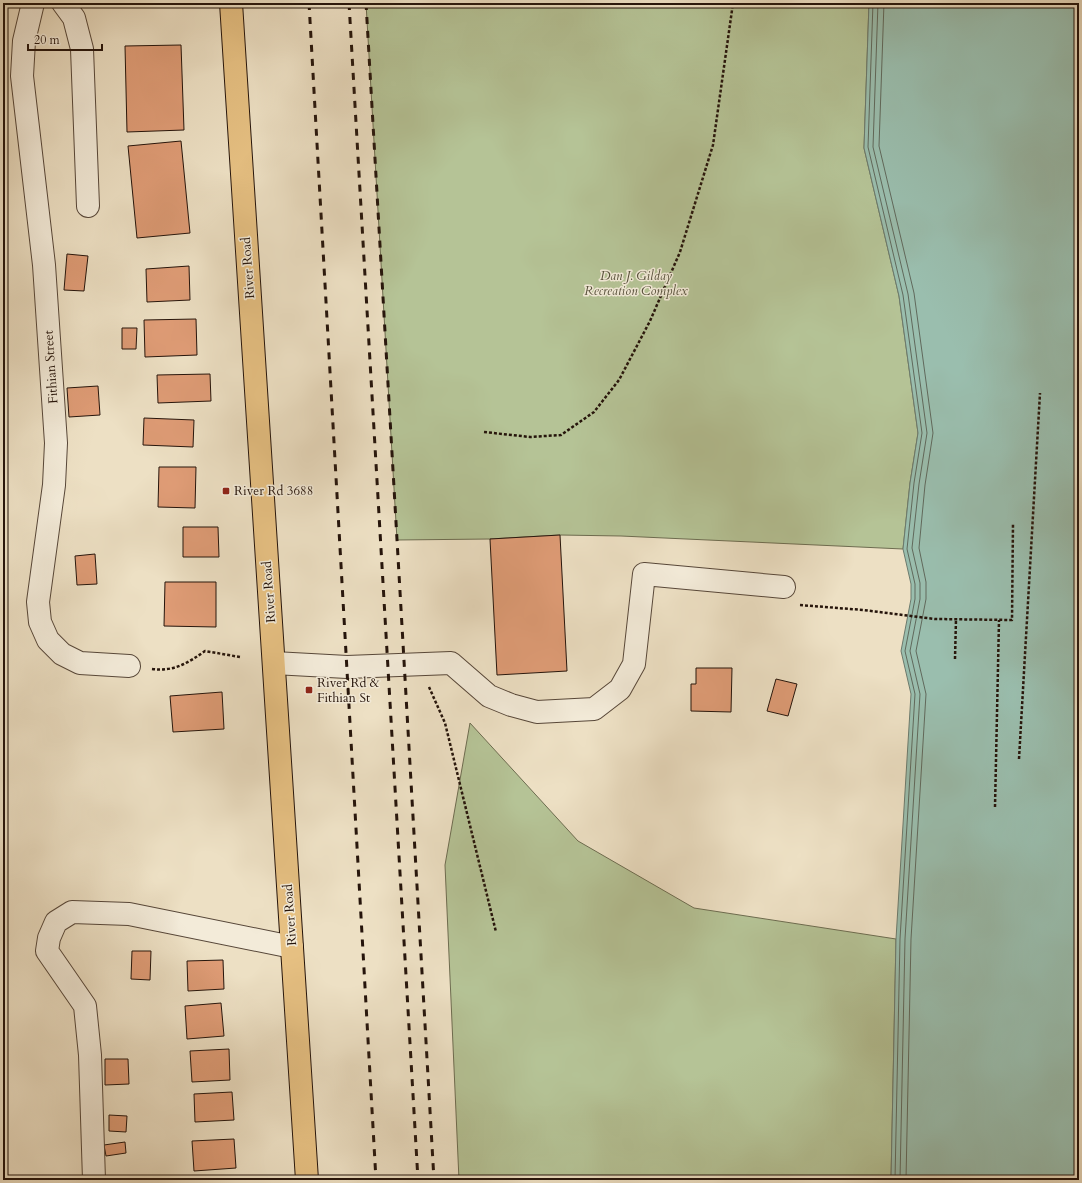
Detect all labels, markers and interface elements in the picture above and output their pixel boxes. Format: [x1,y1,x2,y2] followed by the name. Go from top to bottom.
[28,26,102,52] scale bar
[34,32,61,48] text: 20 m
[237,236,259,300] street label: River Road
[584,267,688,300] park label: Dan J. Gilday Recreation Complex
[39,330,63,404] street label: Fithian Street
[234,482,313,500] place label: River Rd 3688
[221,486,231,496] marker: River Rd 3688
[258,560,280,624] street label: River Road
[317,674,380,707] place label: River Rd & Fithian St
[304,685,314,695] marker: River Rd & Fithian St
[279,883,301,947] street label: River Road

